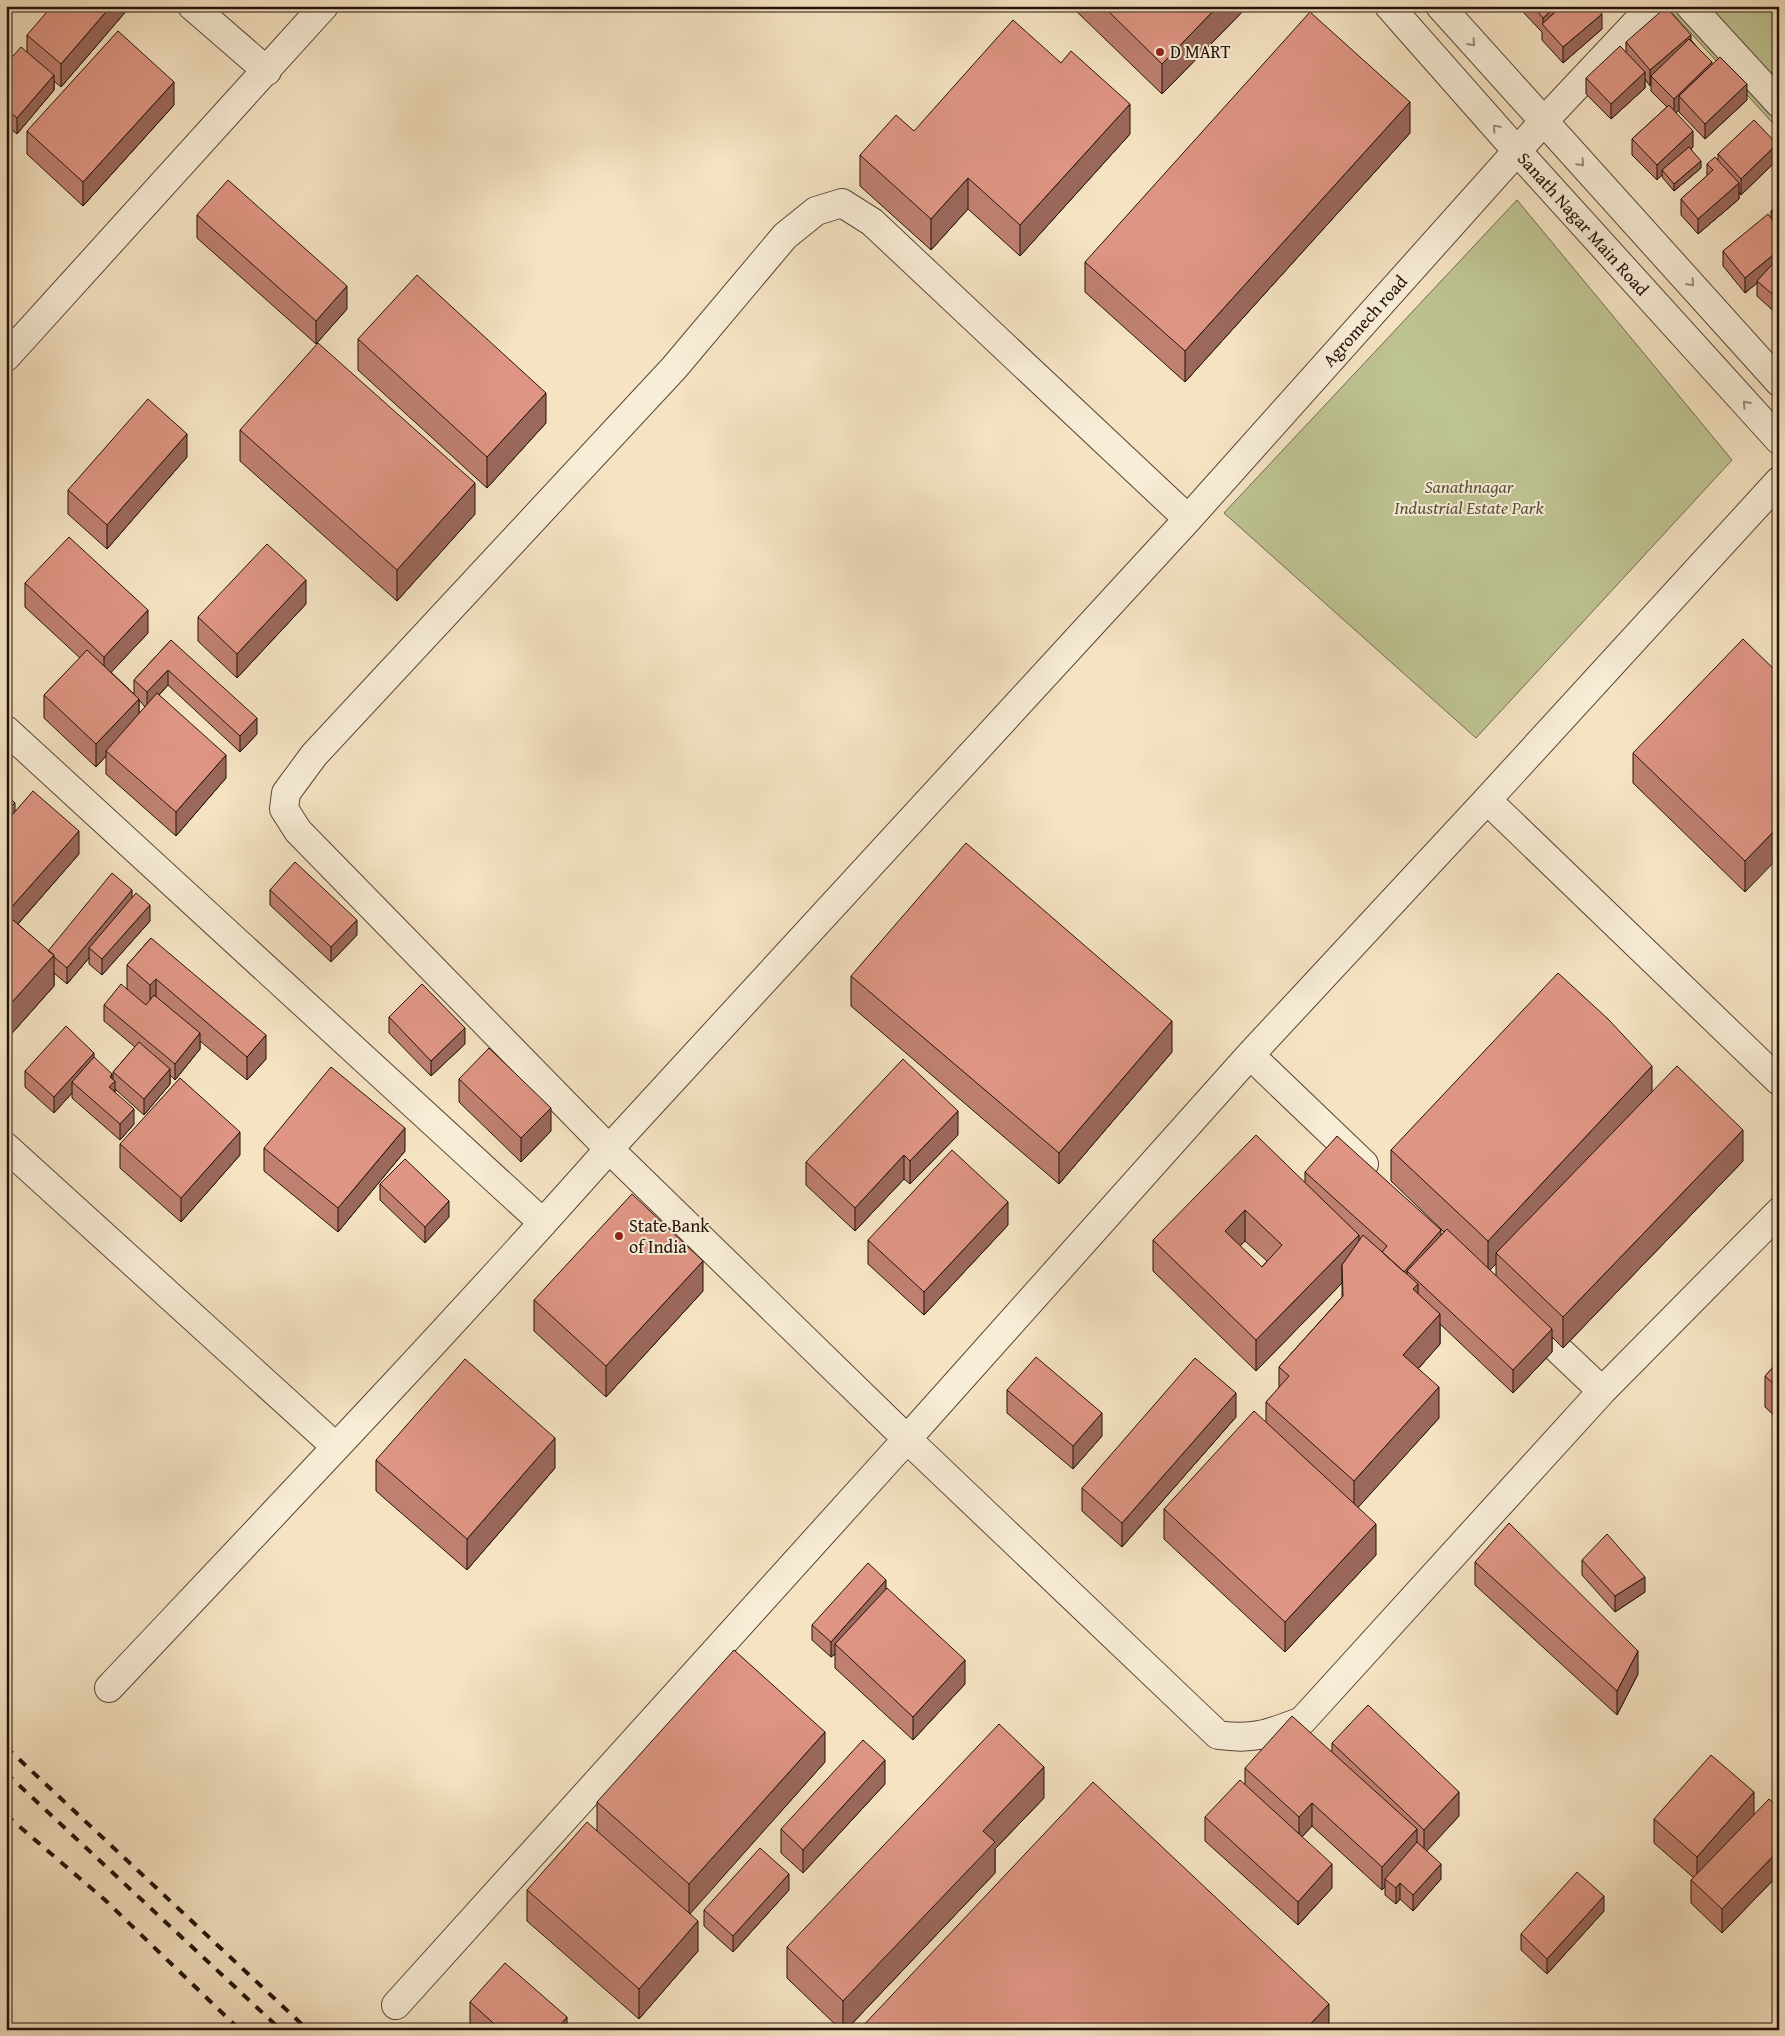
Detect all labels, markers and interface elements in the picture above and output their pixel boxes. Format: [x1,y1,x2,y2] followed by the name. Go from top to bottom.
[1467,37,1476,46] one-way arrow
[1170,38,1231,65] place label: D MART
[1154,46,1166,58] marker: D MART
[1493,124,1502,133] one-way arrow
[1511,146,1656,302] street label: Sanath Nagar Main Road
[1575,158,1584,167] one-way arrow
[1316,268,1414,373] street label: Agromech road
[1685,278,1694,287] one-way arrow
[1743,401,1752,410] one-way arrow
[1394,473,1545,521] park label: Sanathnagar Industrial Estate Park
[629,1212,710,1260] place label: State Bank of India
[613,1230,625,1242] marker: State Bank of India

